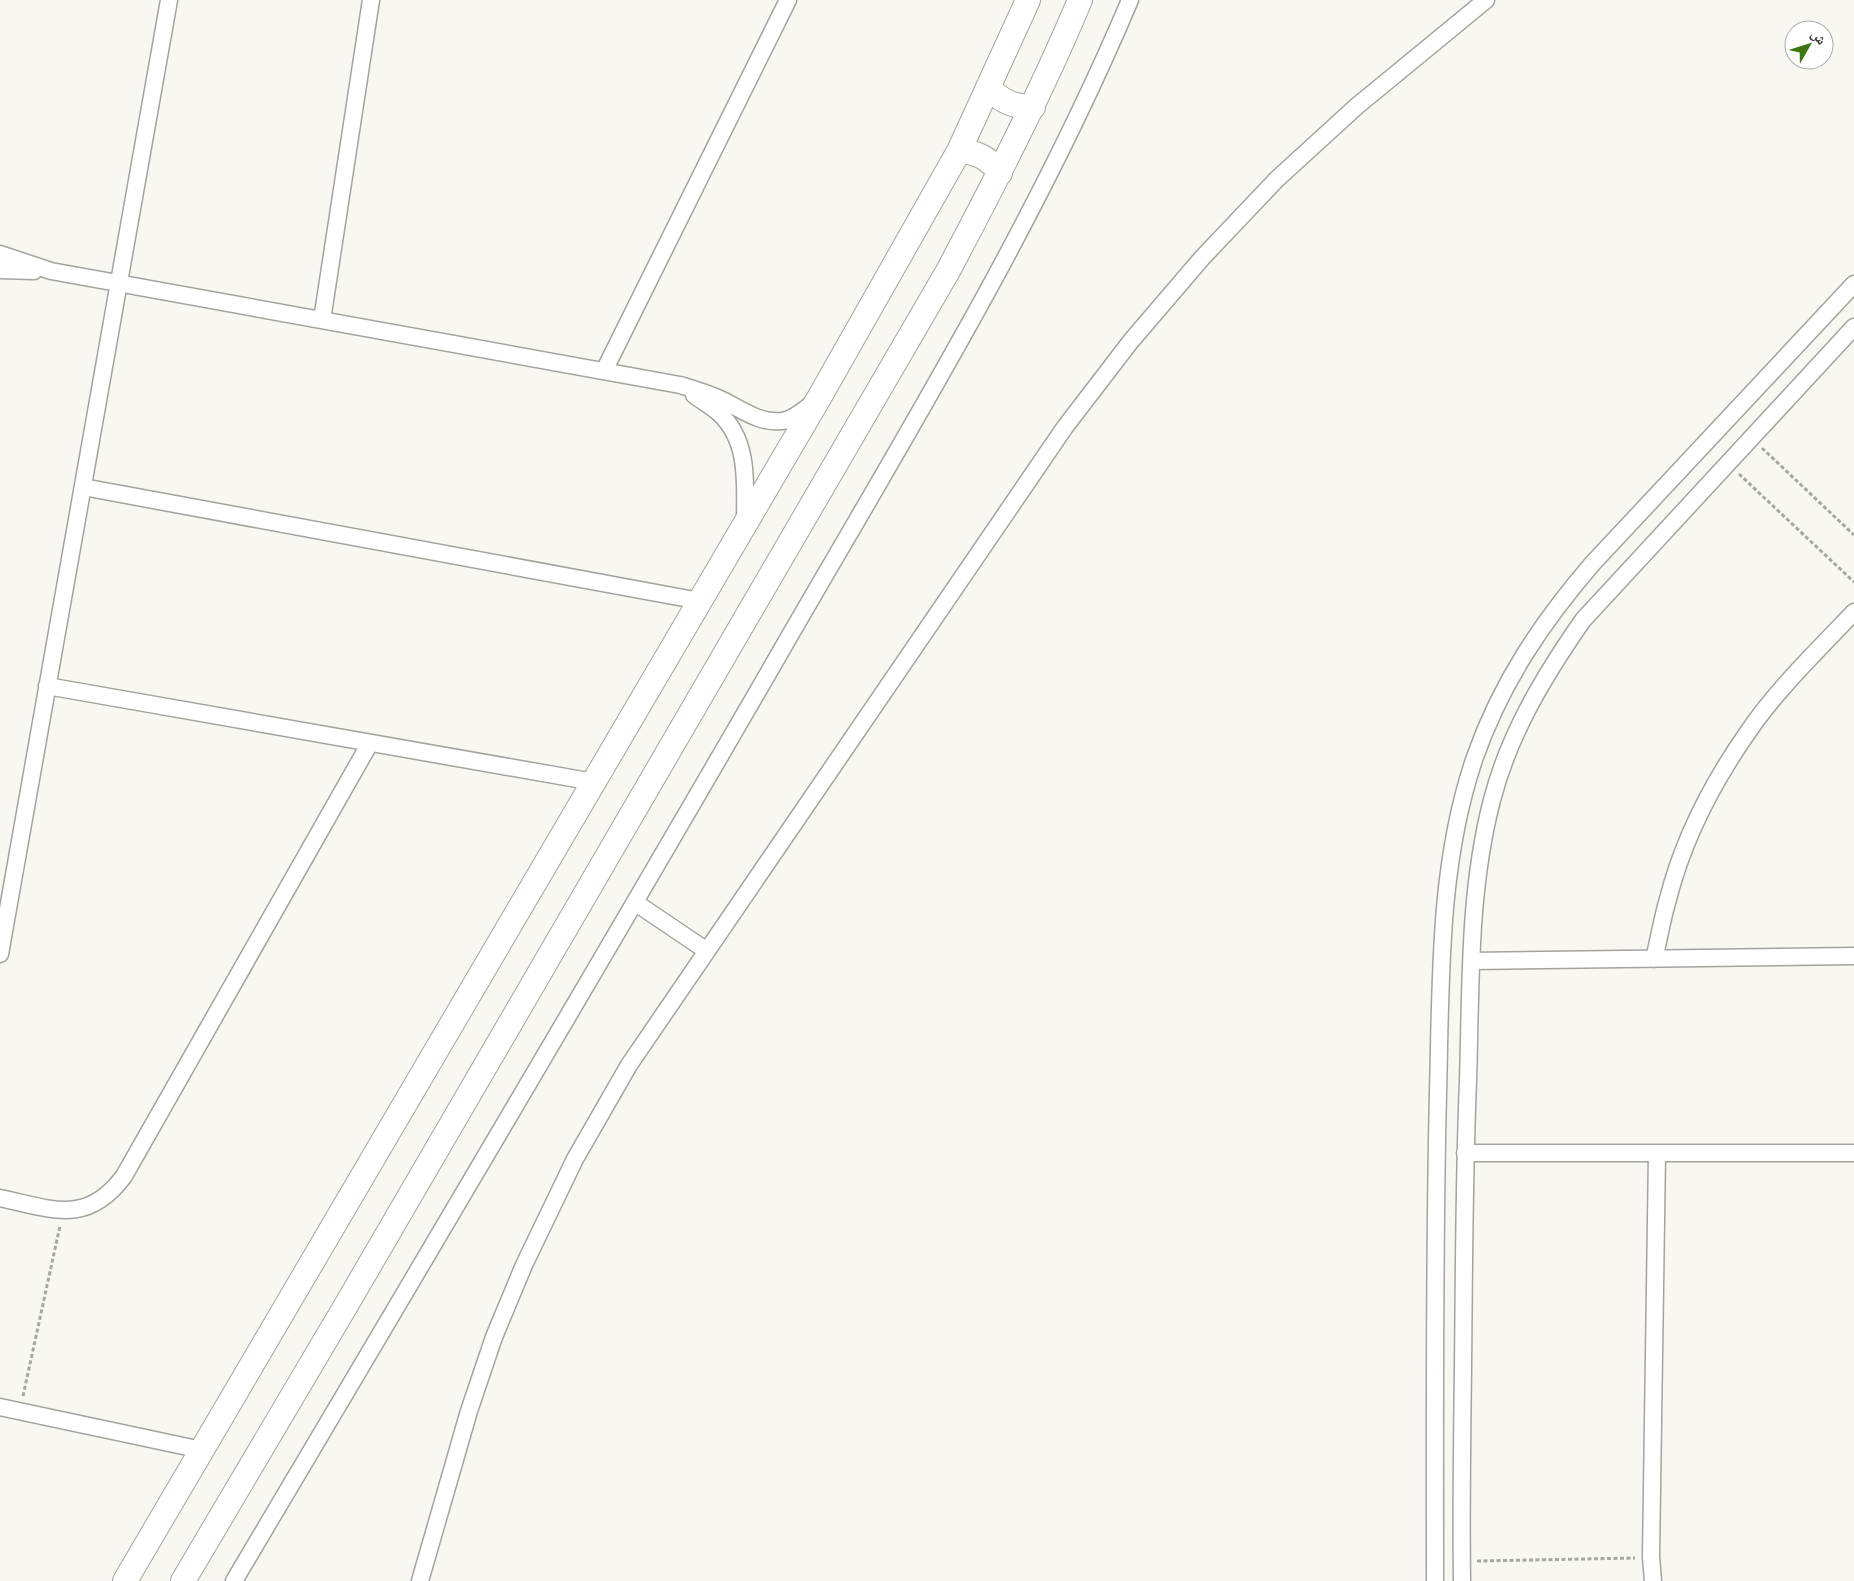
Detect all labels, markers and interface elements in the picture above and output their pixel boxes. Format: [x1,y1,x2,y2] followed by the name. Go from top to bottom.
[1784,20,1834,70] north arrow
[1807,25,1831,48] text: ش

